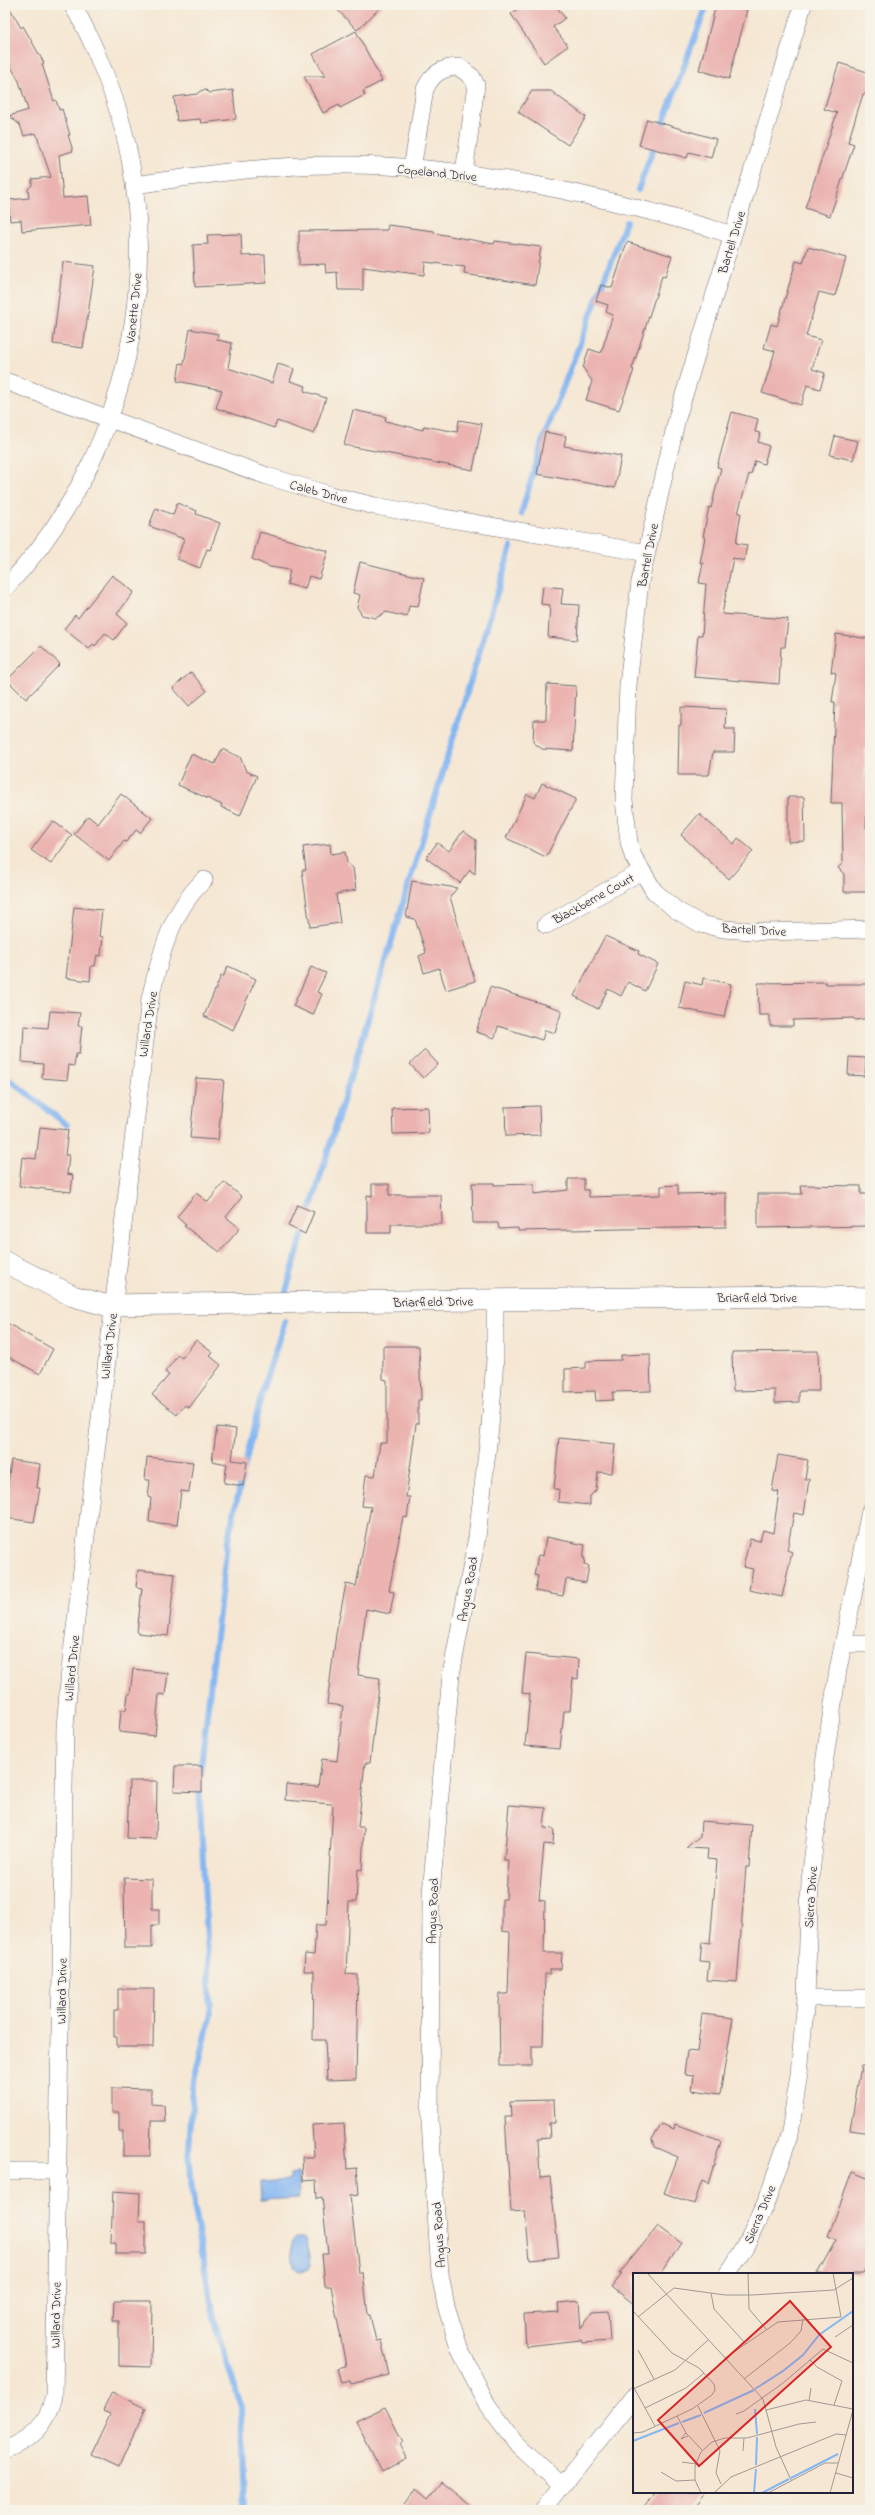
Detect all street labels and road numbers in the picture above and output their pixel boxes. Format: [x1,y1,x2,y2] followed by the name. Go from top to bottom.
[396,160,478,187] street label: Copeland Drive
[714,209,751,277] street label: Bartell Drive
[121,272,148,345] street label: Vanette Drive
[287,476,350,509] street label: Caleb Drive
[633,522,664,590] street label: Bartell Drive
[549,869,638,930] street label: Blackberne Court
[720,919,787,942] street label: Bartell Drive
[134,990,163,1058] street label: Willard Drive
[716,1289,797,1308] street label: Briarfield Drive
[392,1292,473,1313] street label: Briarfield Drive
[96,1312,123,1380] street label: Willard Drive
[453,1555,485,1623] street label: Angus Road
[60,1634,85,1702] street label: Willard Drive
[800,1865,823,1929] street label: Sierra Drive
[423,1877,445,1944] street label: Angus Road
[52,1958,73,2024] street label: Willard Drive
[740,2182,781,2247] street label: Sierra Drive
[428,2201,452,2268] street label: Angus Road
[46,2282,67,2348] street label: Willard Drive

